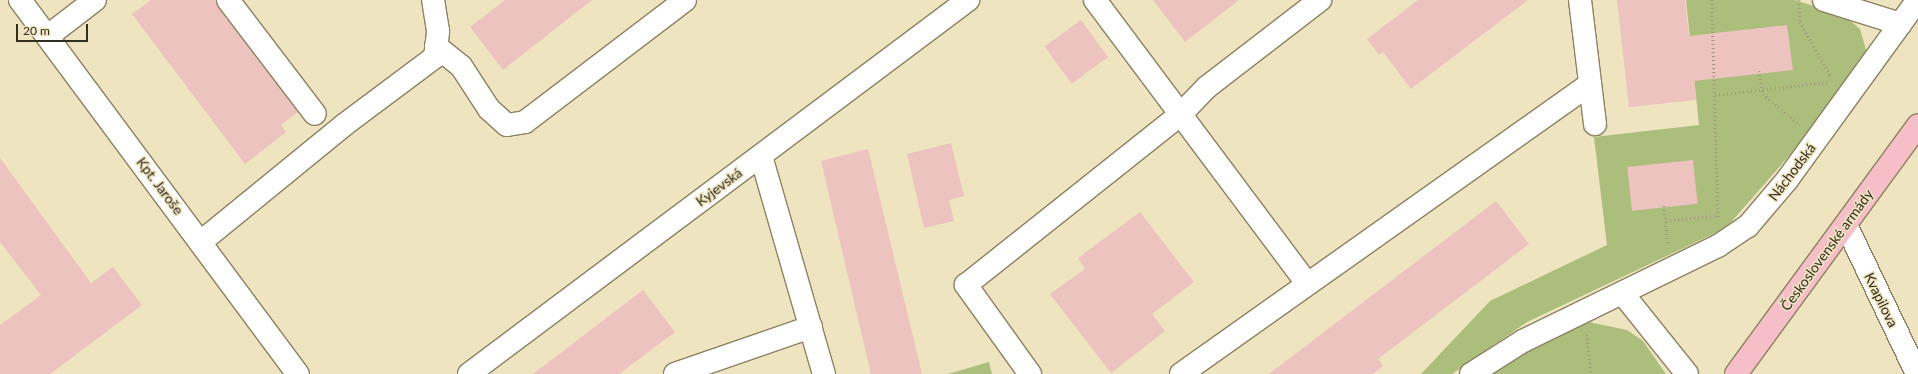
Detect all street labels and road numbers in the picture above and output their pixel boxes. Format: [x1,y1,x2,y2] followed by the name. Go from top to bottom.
[1765,140,1819,204] street label: Náchodská
[133,154,187,218] street label: Kpt. Jaroše
[693,164,745,210] street label: Kyjevská
[1777,186,1877,314] street label: Československé armády
[1861,270,1901,330] street label: Kvapilova

